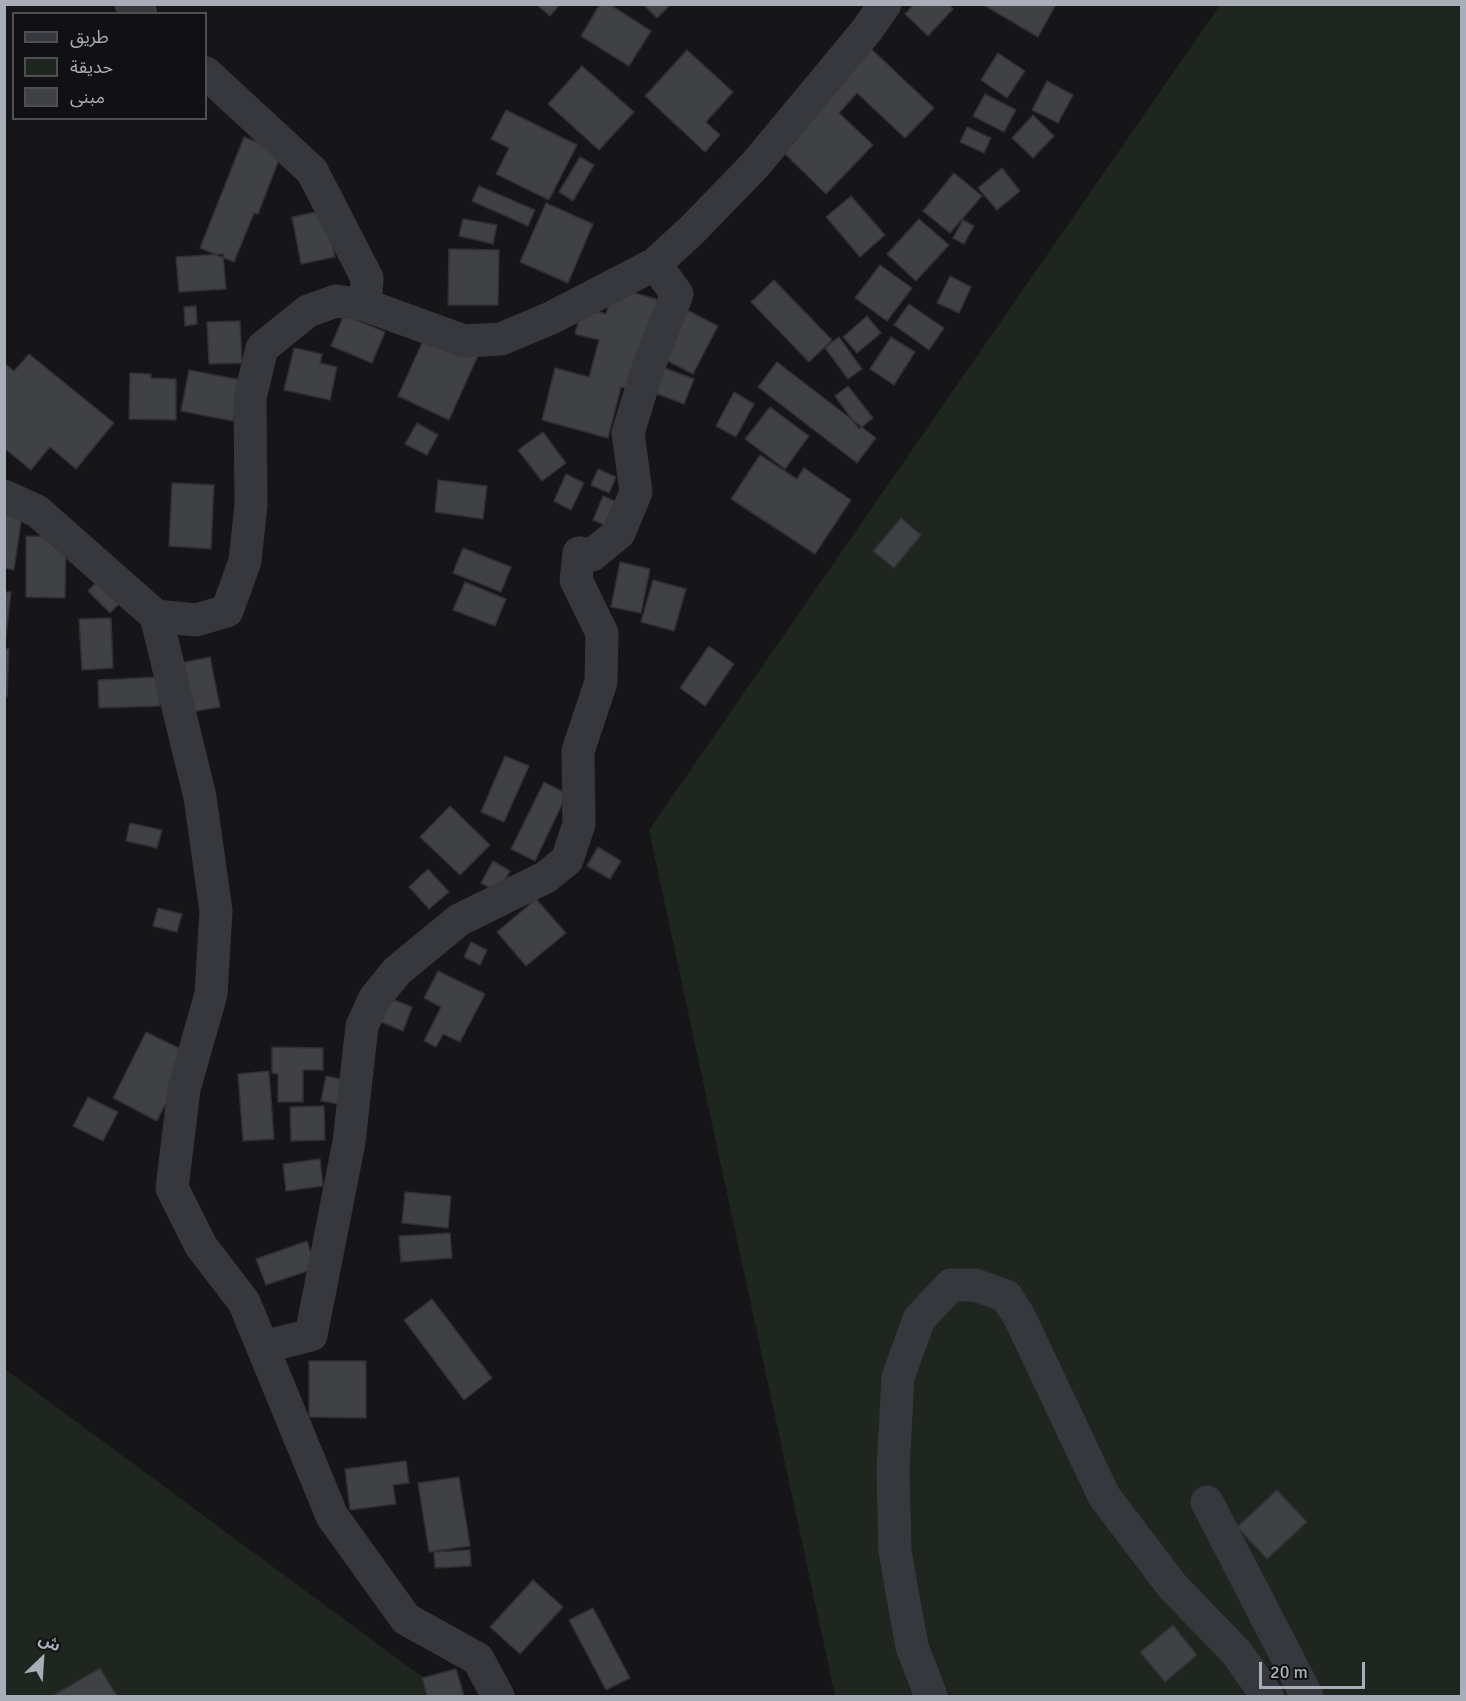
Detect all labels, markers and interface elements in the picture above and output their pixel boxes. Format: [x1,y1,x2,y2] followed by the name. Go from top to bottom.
[12,12,207,120] legend
[70,26,109,48] text: طريق
[70,56,113,78] text: حديقة
[70,86,105,108] text: مبنى
[12,1629,72,1689] north arrow
[35,1629,64,1656] text: ش
[1262,1650,1368,1688] scale bar
[1270,1661,1308,1683] text: 20 m

